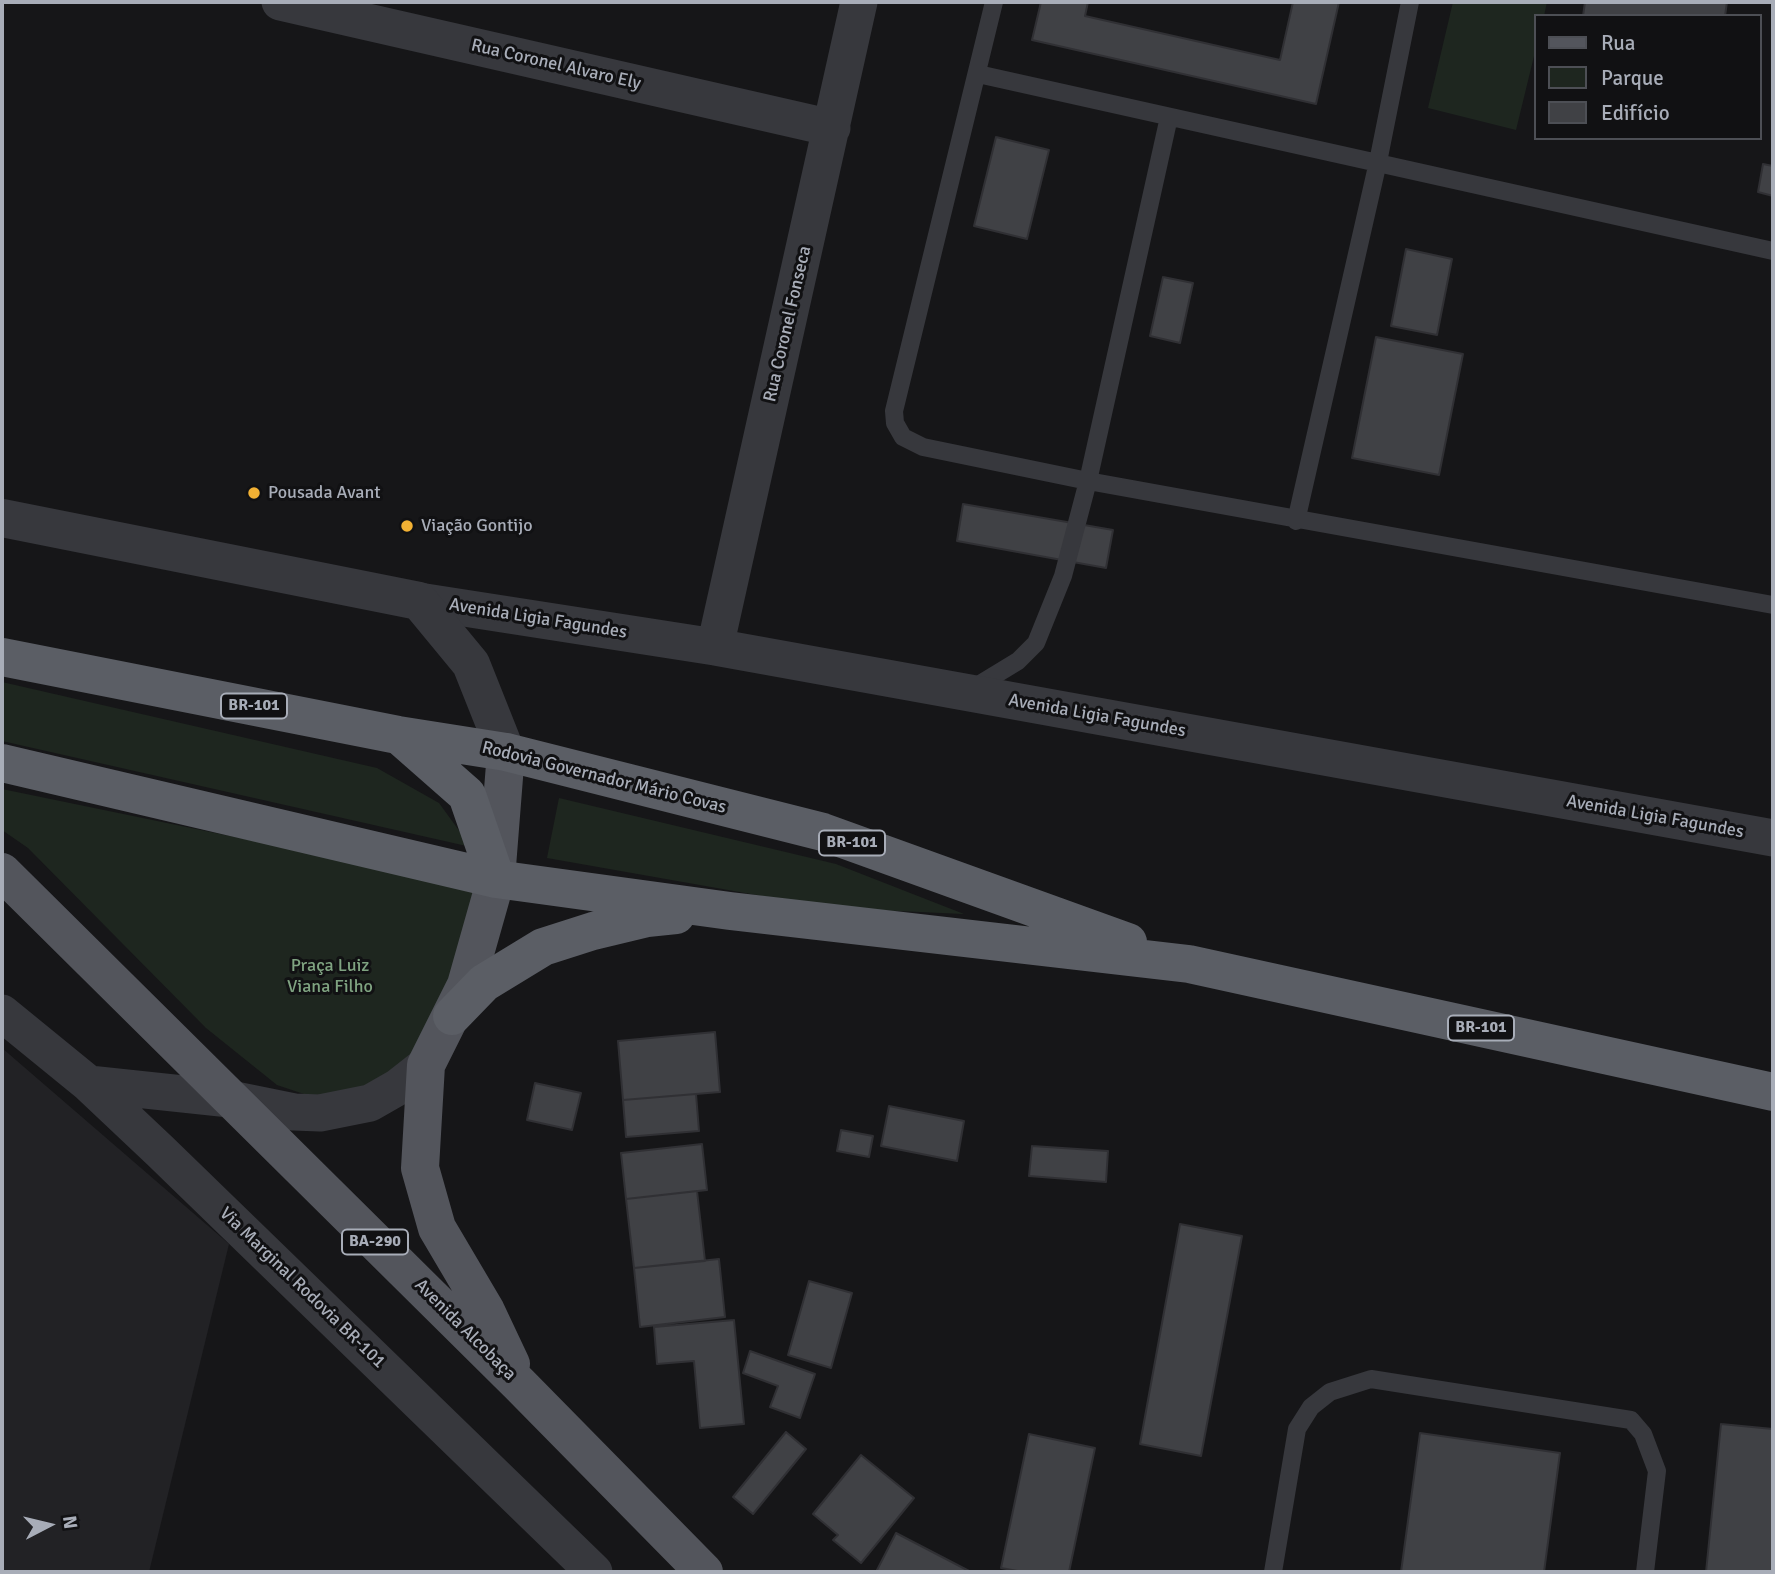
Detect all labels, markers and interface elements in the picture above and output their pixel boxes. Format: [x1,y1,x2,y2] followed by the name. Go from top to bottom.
[1534,14,1761,140] legend
[1601,30,1635,56] text: Rua
[469,35,643,95] street label: Rua Coronel Alvaro Ely
[1601,65,1664,91] text: Parque
[1601,100,1670,126] text: Edifício
[760,244,816,404] street label: Rua Coronel Fonseca
[268,482,381,504] place label: Pousada Avant
[246,485,262,501] marker: Pousada Avant
[421,515,533,537] place label: Viação Gontijo
[399,518,415,534] marker: Viação Gontijo
[448,594,628,644] street label: Avenida Ligia Fagundes
[1007,690,1187,742] street label: Avenida Ligia Fagundes
[221,694,287,719] road number: BR-101
[480,737,728,819] street label: Rodovia Governador Mário Covas
[1565,791,1745,843] street label: Avenida Ligia Fagundes
[819,830,885,856] road number: BR-101
[287,955,373,998] park label: Praça Luiz Viana Filho
[1448,1016,1514,1040] road number: BR-101
[215,1203,389,1373] street label: Via Marginal Rodovia BR-101
[342,1230,408,1254] road number: BA-290
[410,1275,520,1385] street label: Avenida Alcobaça
[14,1490,84,1560] north arrow
[57,1514,83,1530] text: N

